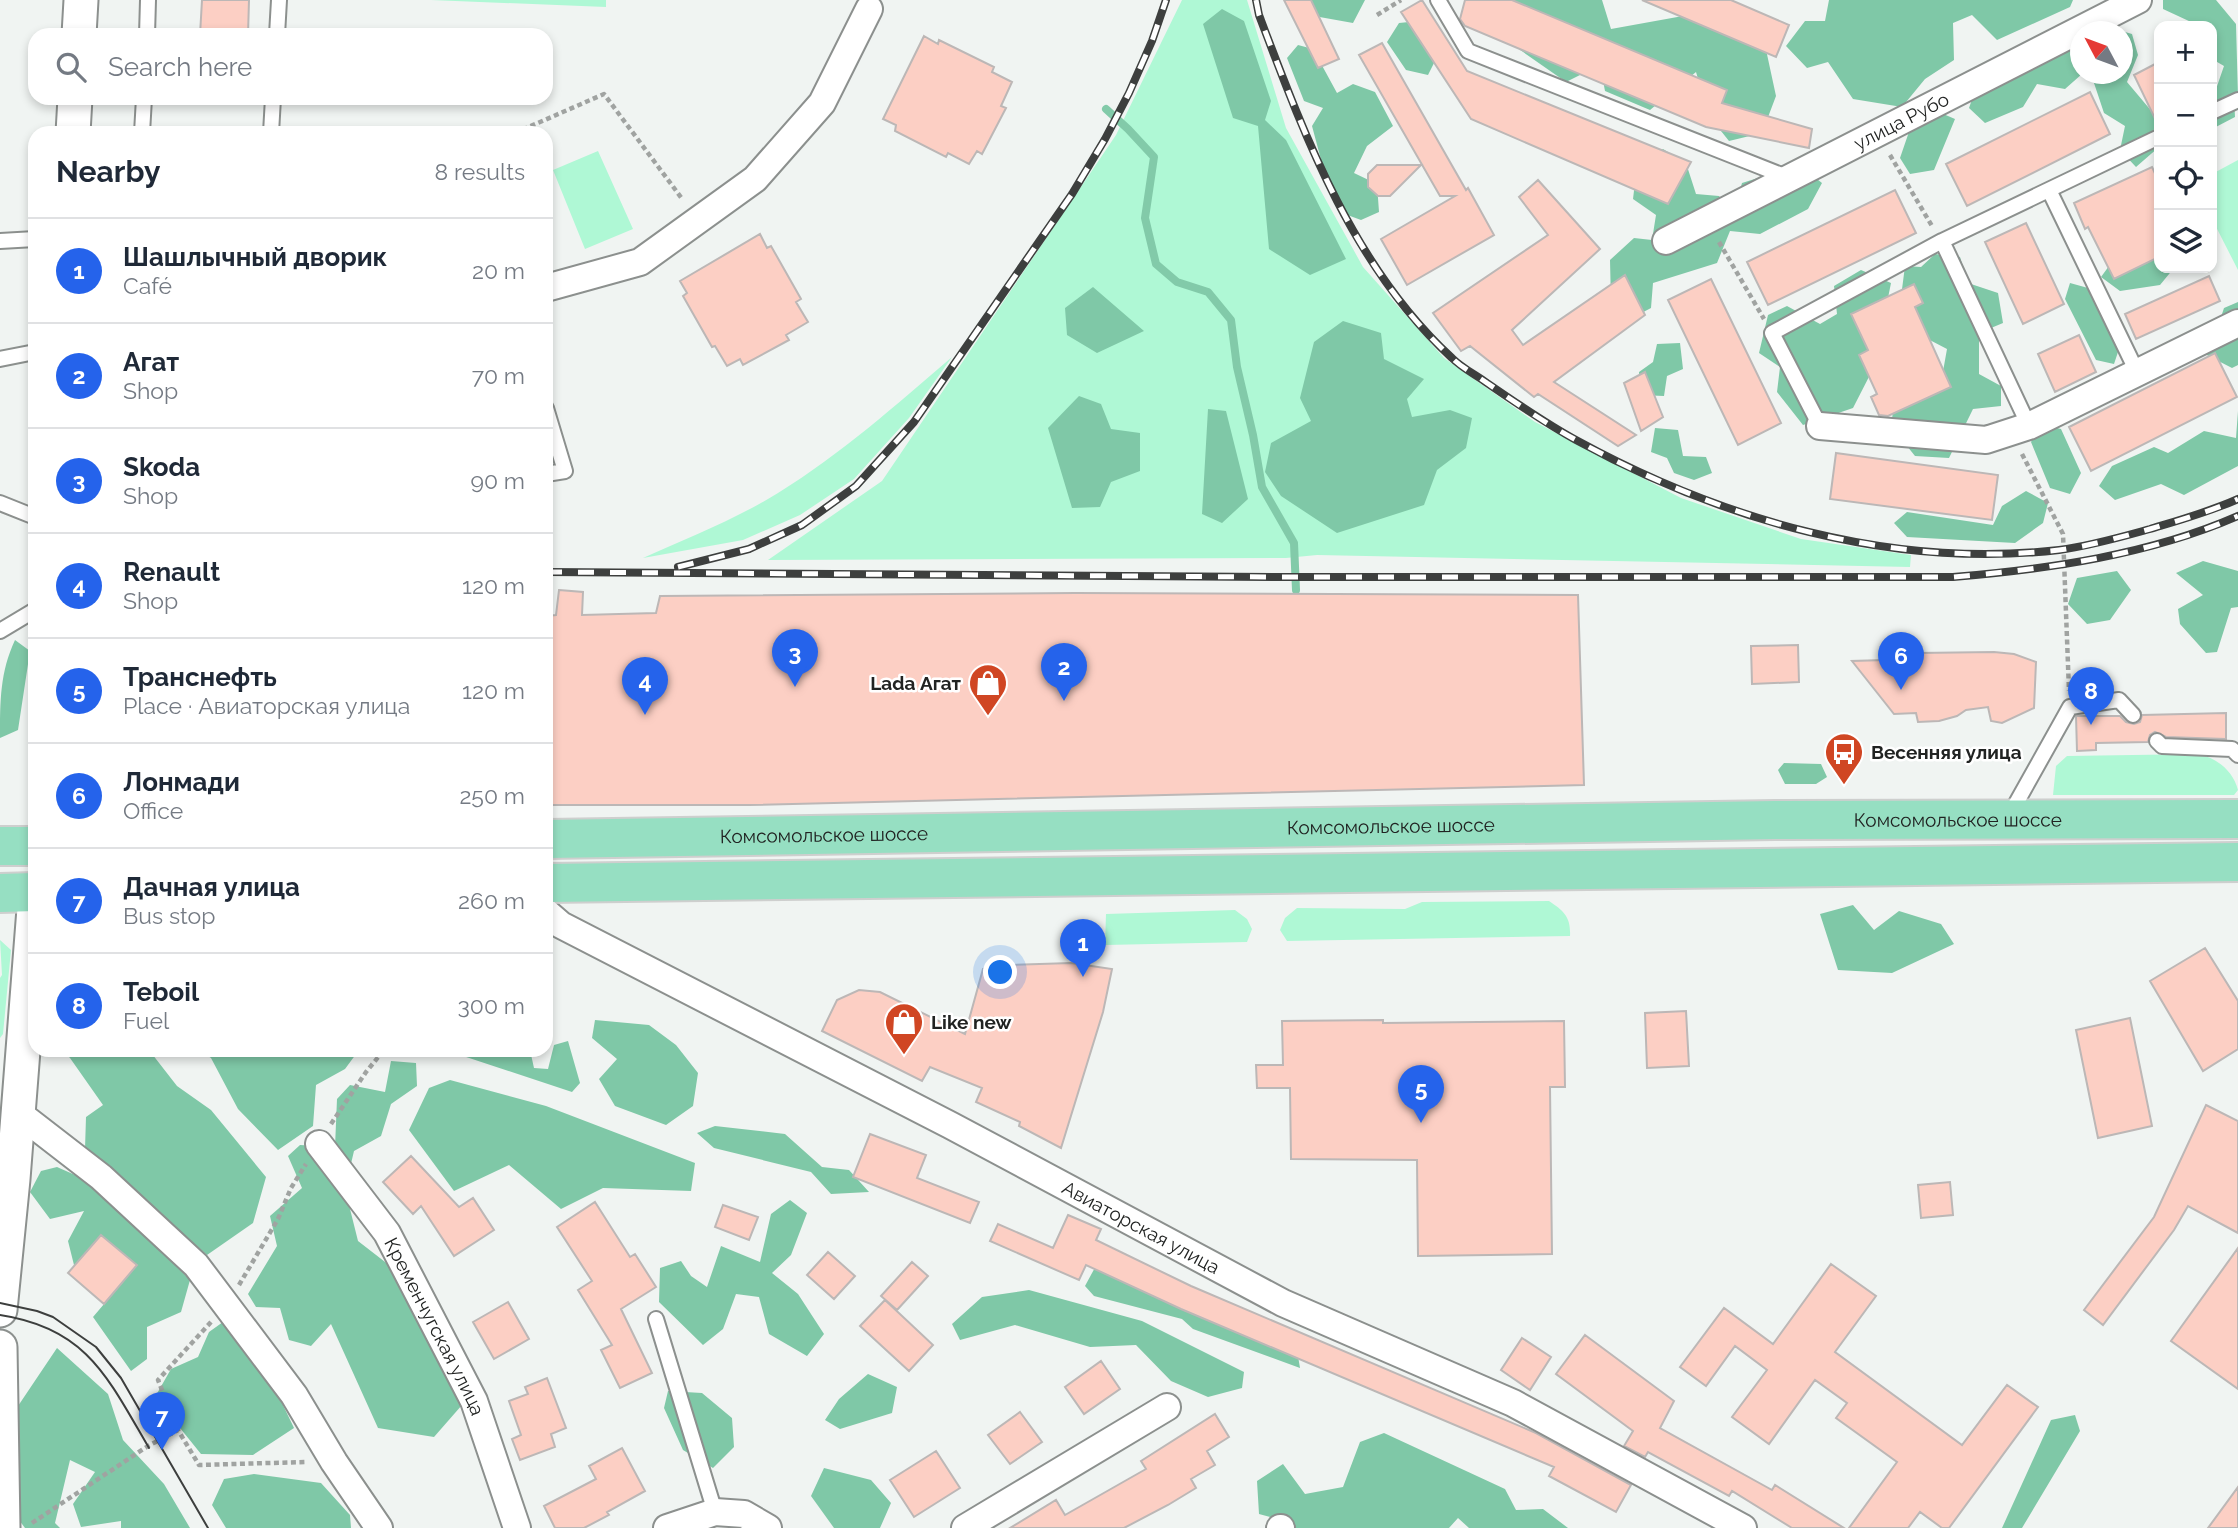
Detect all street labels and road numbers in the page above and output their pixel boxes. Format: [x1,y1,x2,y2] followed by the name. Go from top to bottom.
[1850,88,1952,154] street label: улица Рубо
[1854,808,2062,831] street label: Комсомольское шоссе
[1287,813,1495,839] street label: Комсомольское шоссе
[720,822,928,847] street label: Комсомольское шоссе
[1059,1176,1224,1278] street label: Авиаторская улица
[380,1234,489,1418] street label: Кременчугская улица

